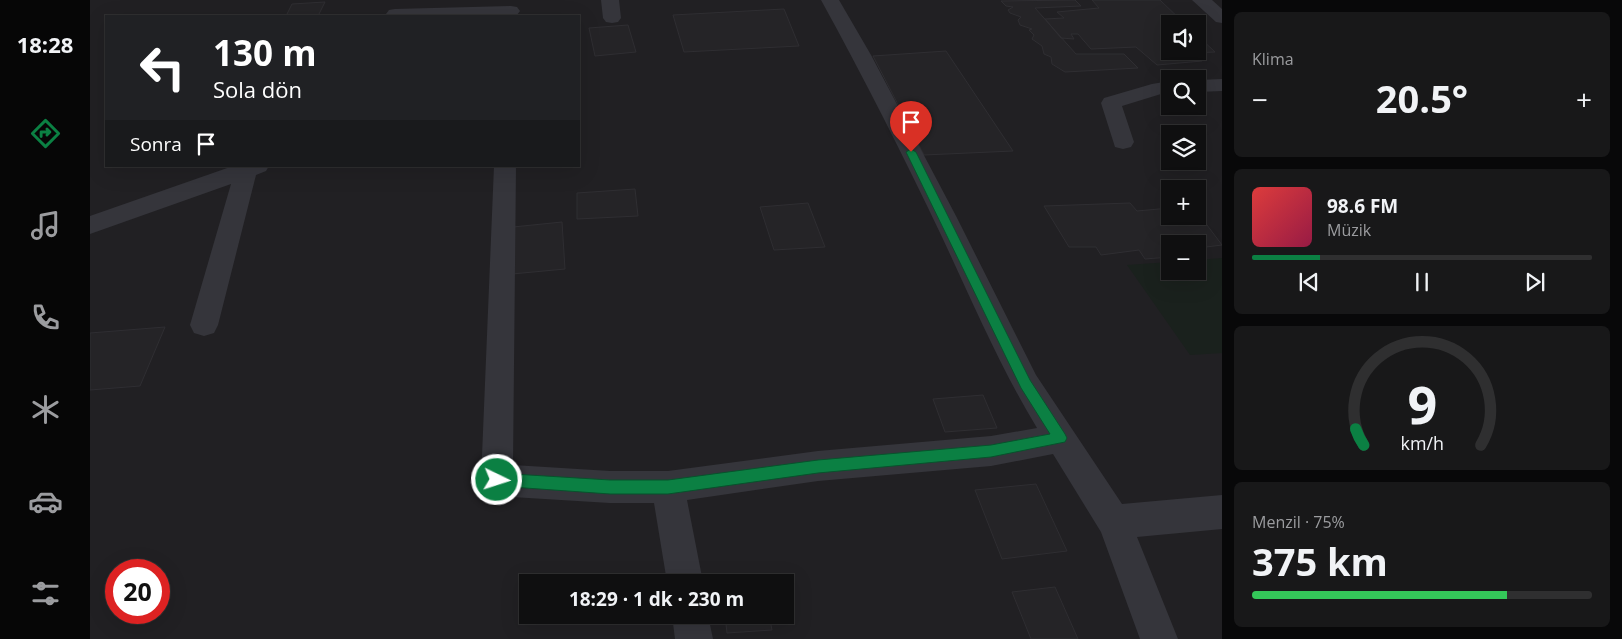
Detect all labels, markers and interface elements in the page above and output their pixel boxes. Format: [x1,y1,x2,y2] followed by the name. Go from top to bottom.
[1161,15,1206,280] map controls
[1161,15,1206,60] button: sound
[17,29,73,59] text: 18:28
[213,29,317,76] text: 130 m
[130,35,195,100] icon: left
[1252,48,1294,70] text: Klima
[1161,70,1206,115] button: search
[1376,72,1468,124] text: 20.5°
[213,74,302,104] text: Sola dön
[1252,80,1268,118] text: −
[1576,80,1592,118] text: +
[890,101,932,152] pin
[897,108,925,136] icon: arrive
[28,116,63,151] icon: directions
[1161,125,1206,170] button: layers
[192,130,220,158] icon: arrive
[130,131,182,157] text: Sonra
[1161,180,1206,225] button: +
[1327,193,1398,219] text: 98.6 FM
[28,208,63,243] icon: music
[1327,219,1371,241] text: Müzik
[1161,235,1206,280] button: −
[1295,268,1323,296] icon: previous
[1408,268,1436,296] icon: pause
[1521,268,1549,296] icon: next
[28,300,63,335] icon: phone
[1407,368,1437,439] text: 9
[28,392,63,427] icon: climate
[1400,431,1444,455] text: km/h
[470,453,522,505] position arrow
[28,484,63,519] icon: car
[1252,511,1345,533] text: Menzil · 75%
[1252,535,1388,587] text: 375 km
[105,559,170,624] speed limit sign: 20
[28,576,63,611] icon: filters
[569,586,744,612] text: 18:29 · 1 dk · 230 m

